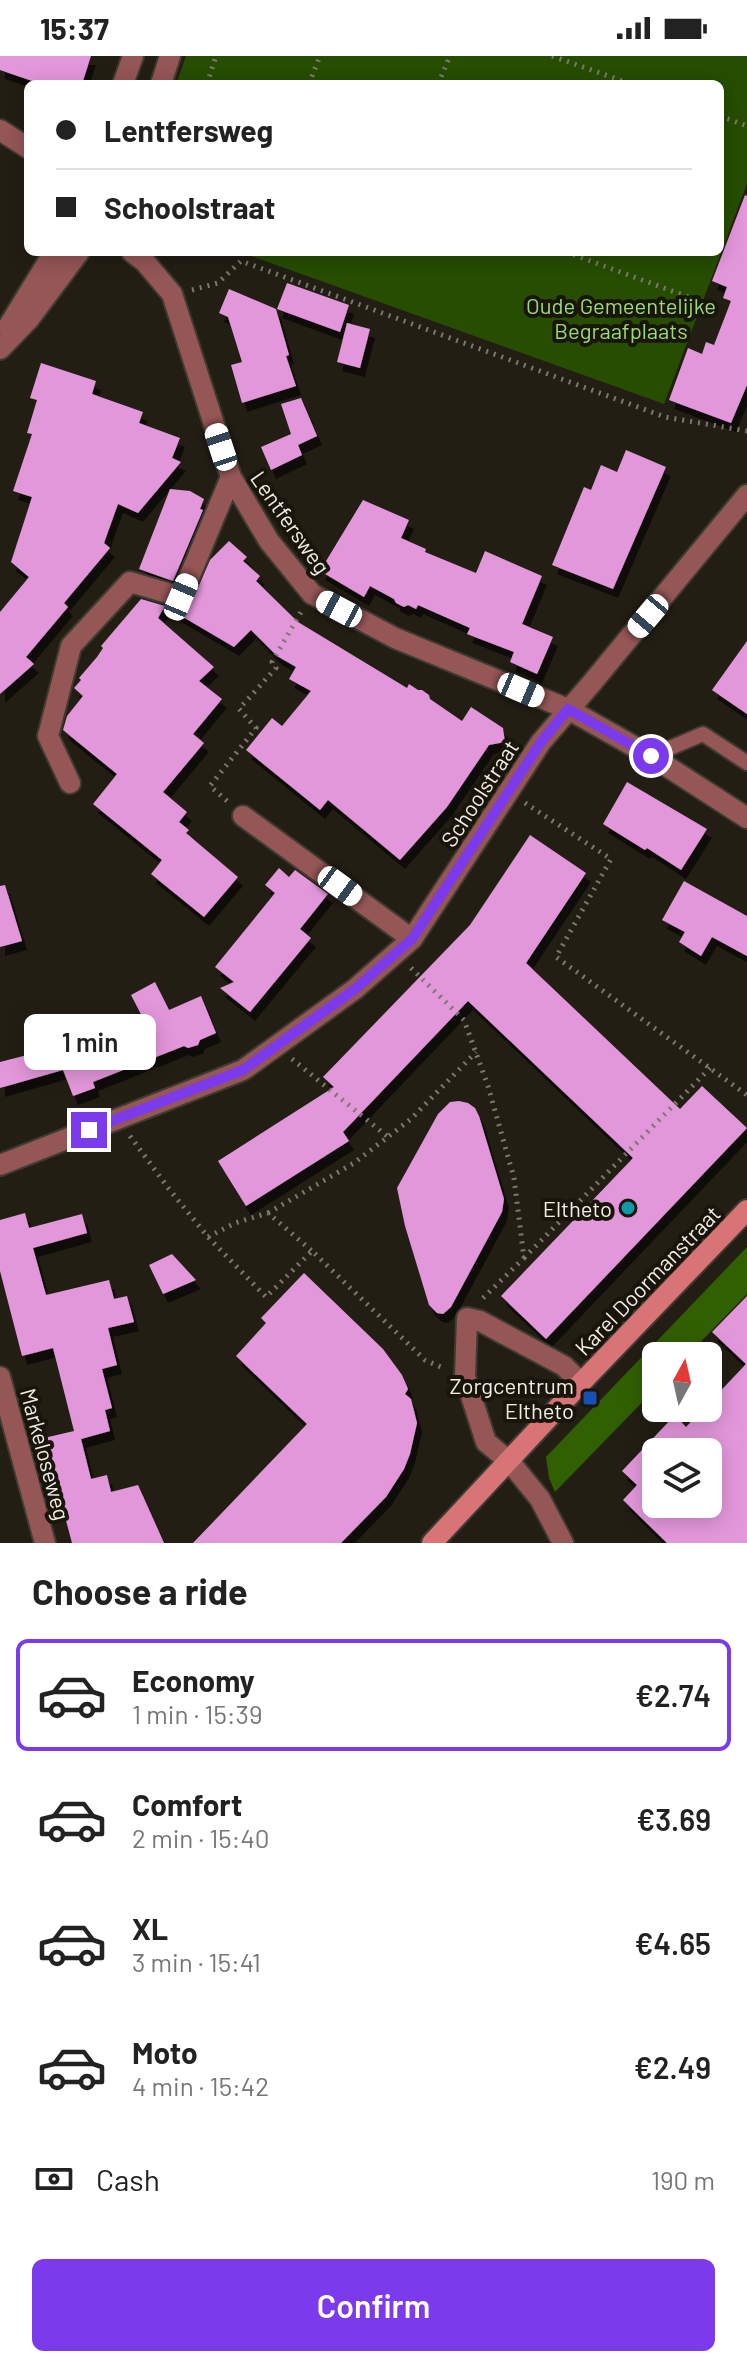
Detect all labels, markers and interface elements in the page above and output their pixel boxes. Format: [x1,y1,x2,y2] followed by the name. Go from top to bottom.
[40,10,109,46] text: 15:37
[104,112,273,148] text: Lentfersweg
[104,189,276,225] text: Schoolstraat
[526,292,716,343] park label: Oude Gemeentelijke Begraafplaats
[202,420,240,474] car
[246,466,336,578] street label: Lentfersweg
[161,570,201,624] car
[312,587,366,631] car
[623,590,673,642] car
[494,670,548,710] car
[435,735,523,851] street label: Schoolstraat
[633,738,669,774] route start
[314,862,366,910] car
[23,1014,155,1070] callout: 1 min
[62,1026,118,1057] text: 1 min
[71,1112,107,1148] route end
[543,1195,612,1221] place label: Eltheto
[619,1199,637,1217] marker: Eltheto
[569,1200,725,1360] street label: Karel Doormanstraat
[642,1342,722,1422] north arrow
[642,1342,722,1518] map controls
[449,1372,574,1423] place label: Zorgcentrum Eltheto
[16,1385,76,1523] street label: Markeloseweg
[581,1389,599,1407] marker: Zorgcentrum Eltheto
[642,1438,722,1518] button: layers
[32,1569,248,1612] text: Choose a ride
[36,1659,108,1731] icon: car
[132,1662,255,1698] text: Economy
[635,1677,711,1713] text: €2.74
[132,1698,263,1729] text: 1 min · 15:39
[36,1783,108,1855] icon: car
[132,1786,242,1822] text: Comfort
[636,1801,711,1837] text: €3.69
[132,1822,269,1853] text: 2 min · 15:40
[36,1907,108,1979] icon: car
[132,1910,168,1946] text: XL
[634,1925,711,1961] text: €4.65
[132,1946,261,1977] text: 3 min · 15:41
[36,2031,108,2103] icon: car
[132,2034,198,2070] text: Moto
[634,2049,711,2085] text: €2.49
[132,2070,269,2101] text: 4 min · 15:42
[32,2157,76,2201] icon: cash
[96,2161,160,2197] text: Cash
[651,2164,715,2195] text: 190 m
[32,2259,715,2351] button: Confirm

